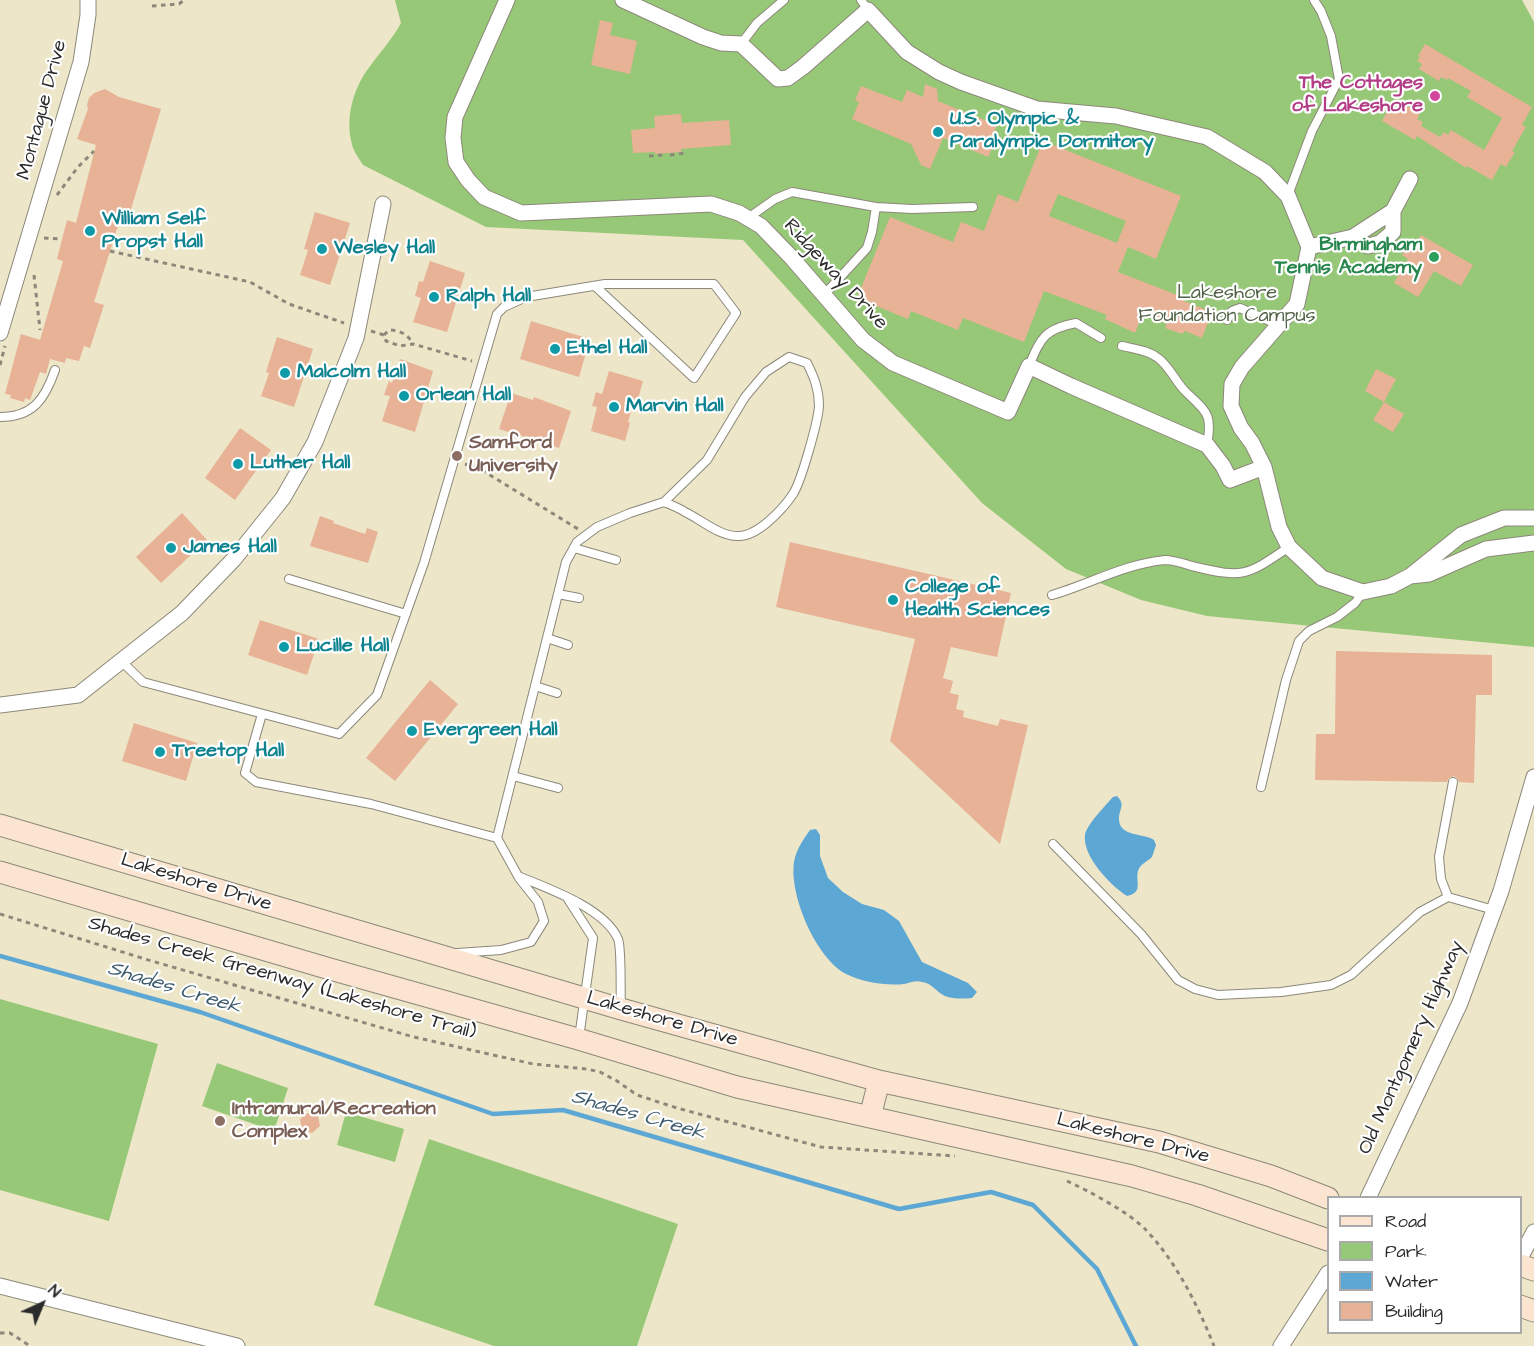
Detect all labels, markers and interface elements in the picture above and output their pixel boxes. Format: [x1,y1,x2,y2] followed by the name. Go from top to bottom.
[13,38,73,182] street label: Montague Drive
[1292,72,1423,119] place label: The Cottages of Lakeshore
[1428,89,1442,103] marker: The Cottages of Lakeshore
[950,108,1154,155] place label: U.S. Olympic & Paralympic Dormitory
[931,125,945,139] marker: U.S. Olympic & Paralympic Dormitory
[102,208,206,255] place label: William Self Propst Hall
[778,215,892,335] street label: Ridgeway Drive
[83,224,97,238] marker: William Self Propst Hall
[1274,234,1422,281] place label: Birmingham Tennis Academy
[334,237,435,261] place label: Wesley Hall
[315,242,329,256] marker: Wesley Hall
[1427,250,1441,264] marker: Birmingham Tennis Academy
[1138,282,1316,329] park label: Lakeshore Foundation Campus
[446,285,531,309] place label: Ralph Hall
[427,290,441,304] marker: Ralph Hall
[567,337,647,361] place label: Ethel Hall
[548,342,562,356] marker: Ethel Hall
[297,361,406,385] place label: Malcolm Hall
[278,366,292,380] marker: Malcolm Hall
[416,384,511,408] place label: Orlean Hall
[397,389,411,403] marker: Orlean Hall
[626,395,724,419] place label: Marvin Hall
[607,400,621,414] marker: Marvin Hall
[469,432,558,479] place label: Samford University
[450,449,464,463] marker: Samford University
[250,452,350,476] place label: Luther Hall
[231,457,245,471] marker: Luther Hall
[183,536,277,560] place label: James Hall
[164,541,178,555] marker: James Hall
[905,576,1050,623] place label: College of Health Sciences
[886,593,900,607] marker: College of Health Sciences
[296,635,389,659] place label: Lucille Hall
[277,640,291,654] marker: Lucille Hall
[424,719,558,743] place label: Evergreen Hall
[405,724,419,738] marker: Evergreen Hall
[172,740,284,764] place label: Treetop Hall
[153,745,167,759] marker: Treetop Hall
[118,849,274,917] street label: Lakeshore Drive
[85,912,479,1046] street label: Shades Creek Greenway (Lakeshore Trail)
[1354,937,1470,1159] street label: Old Montgomery Highway
[104,957,244,1021] water label: Shades Creek
[584,987,740,1053] street label: Lakeshore Drive
[568,1085,708,1147] water label: Shades Creek
[232,1098,436,1145] place label: Intramural/Recreation Complex
[1054,1108,1212,1170] street label: Lakeshore Drive
[213,1114,227,1128] marker: Intramural/Recreation Complex
[1327,1196,1522,1334] legend
[1385,1209,1426,1234] text: Road
[1385,1239,1427,1264] text: Park
[1385,1269,1438,1294] text: Water
[12,1274,72,1334] north arrow
[43,1280,66,1302] text: N
[1385,1299,1443,1324] text: Building

